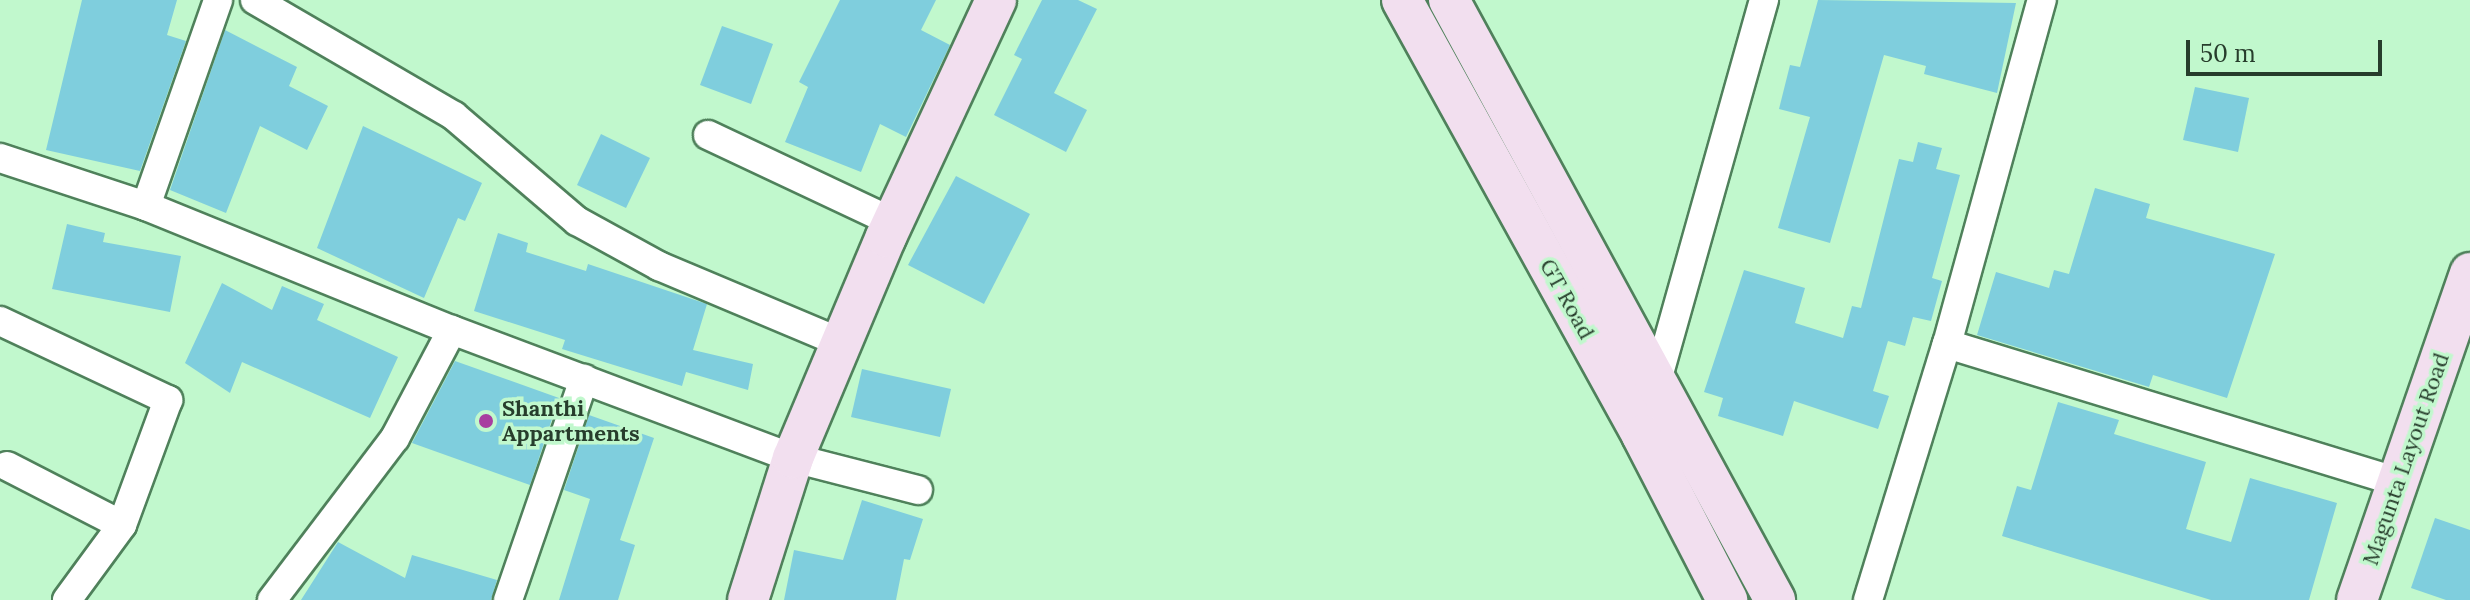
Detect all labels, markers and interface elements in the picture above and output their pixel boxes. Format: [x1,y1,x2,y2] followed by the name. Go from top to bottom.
[2190,24,2386,74] scale bar
[2200,38,2256,69] text: 50 m
[1534,254,1600,344] street label: GT Road
[2357,349,2455,569] street label: Magunta Layout Road
[502,395,640,446] place label: Shanthi Appartments
[477,412,495,430] marker: Shanthi Appartments

